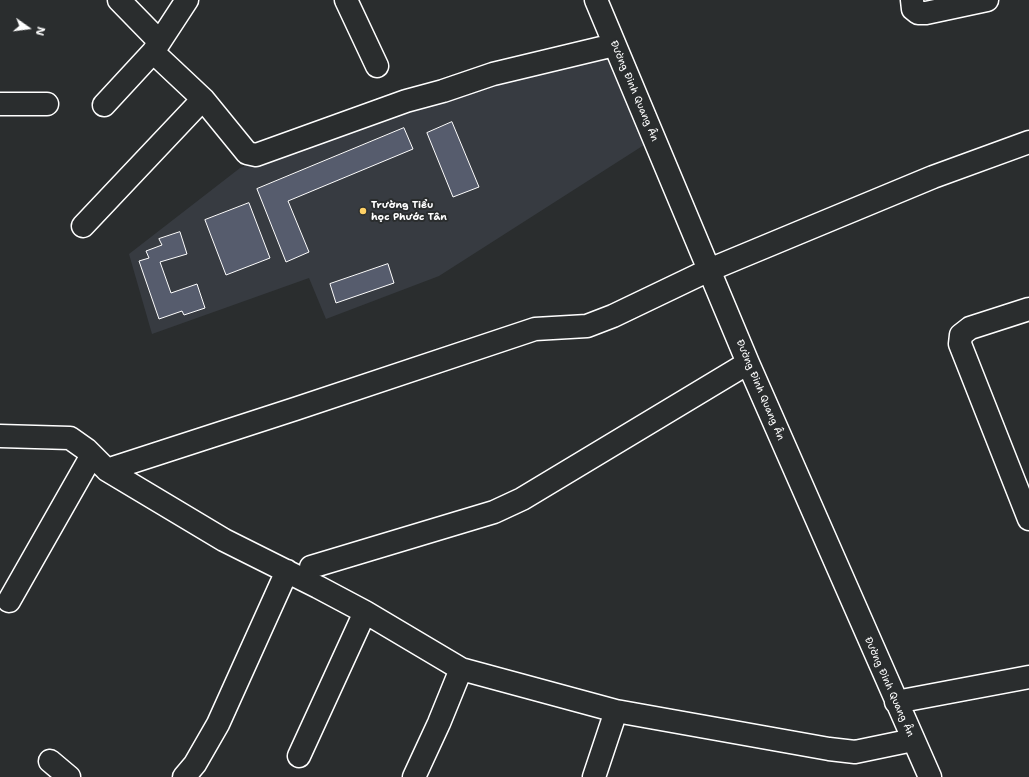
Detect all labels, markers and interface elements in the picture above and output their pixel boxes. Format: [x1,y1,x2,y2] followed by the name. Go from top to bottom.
[8,8,48,48] north arrow
[32,25,48,37] text: N
[607,39,661,143] street label: Đường Đinh Quang Ân
[371,199,447,222] place label: Trường Tiểu học Phước Tân
[358,206,368,216] marker: Trường Tiểu học Phước Tân
[733,338,787,442] street label: Đường Đinh Quang Ân
[862,635,916,739] street label: Đường Đinh Quang Ân

